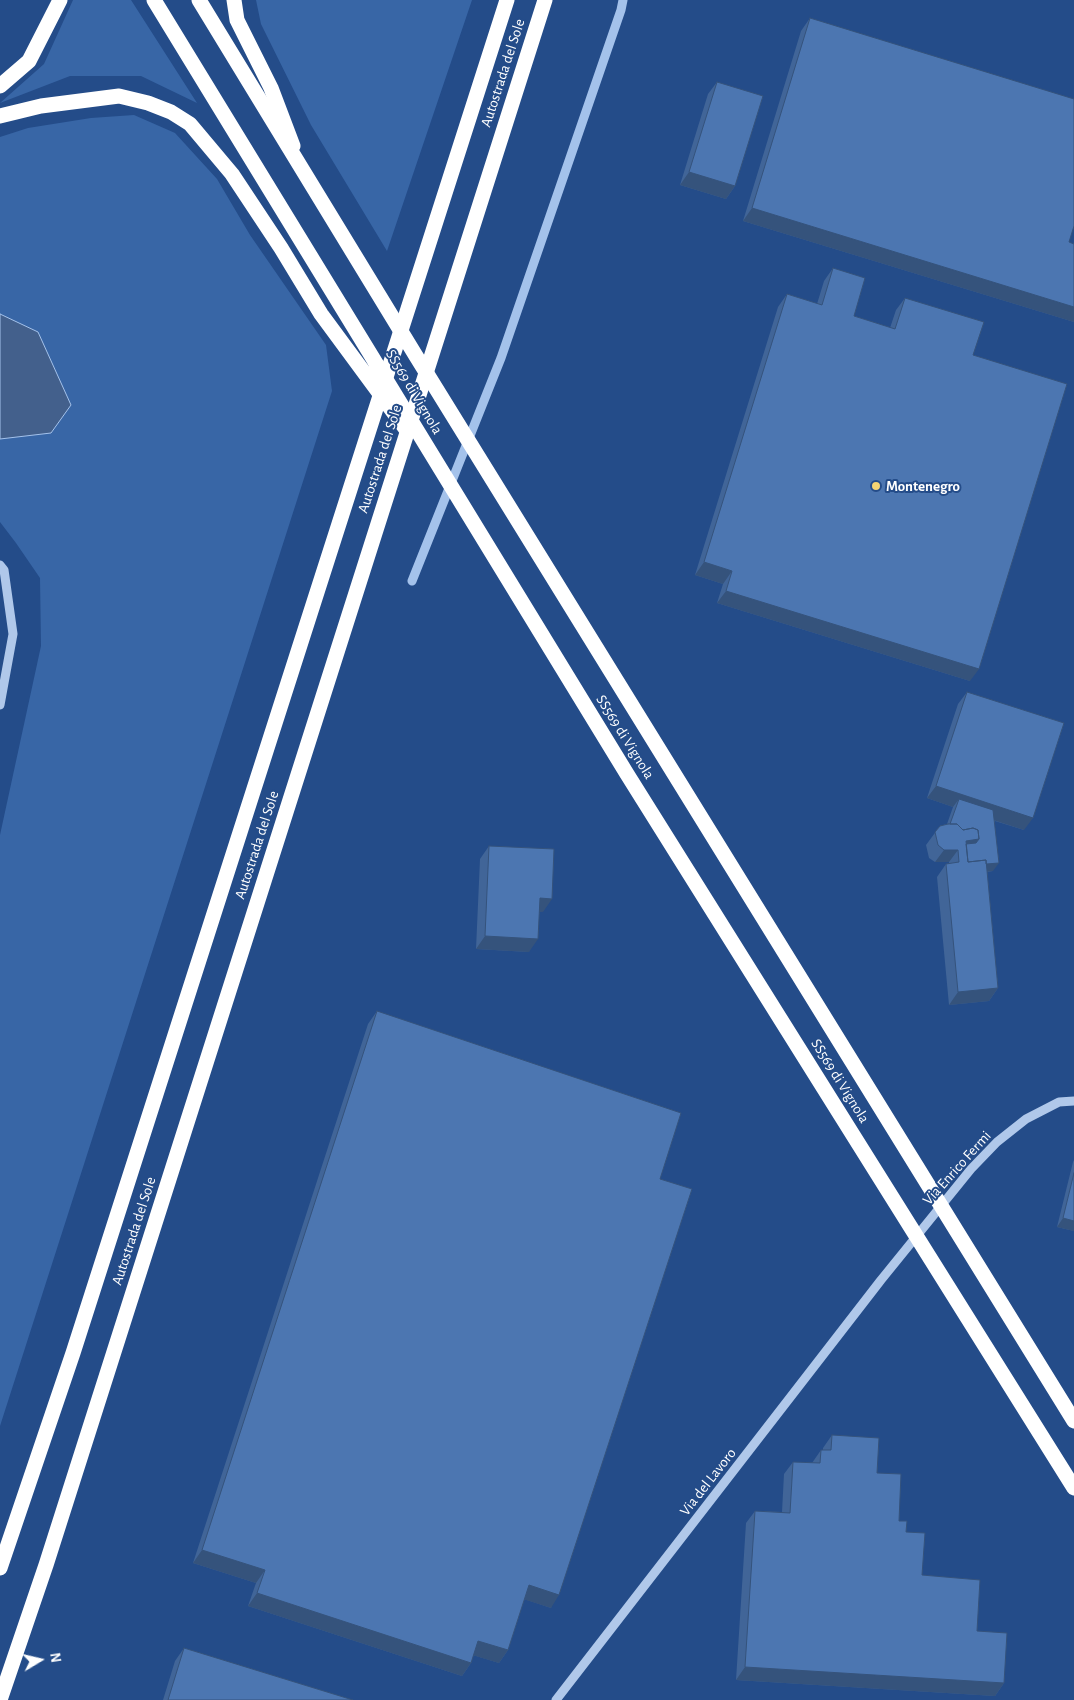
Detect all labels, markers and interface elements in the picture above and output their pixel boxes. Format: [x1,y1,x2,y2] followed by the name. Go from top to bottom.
[477,17,529,129] street label: Autostrada del Sole
[382,346,446,438] street label: SS569 di Vignola
[354,403,406,515] street label: Autostrada del Sole
[886,477,960,495] place label: Montenegro
[870,480,882,492] marker: Montenegro
[592,692,658,782] street label: SS569 di Vignola
[231,789,283,901] street label: Autostrada del Sole
[807,1036,873,1126] street label: SS569 di Vignola
[919,1127,995,1209] street label: Via Enrico Fermi
[108,1175,160,1287] street label: Autostrada del Sole
[676,1445,740,1519] street label: Via del Lavoro
[15,1635,65,1685] north arrow
[47,1652,62,1664] text: N

